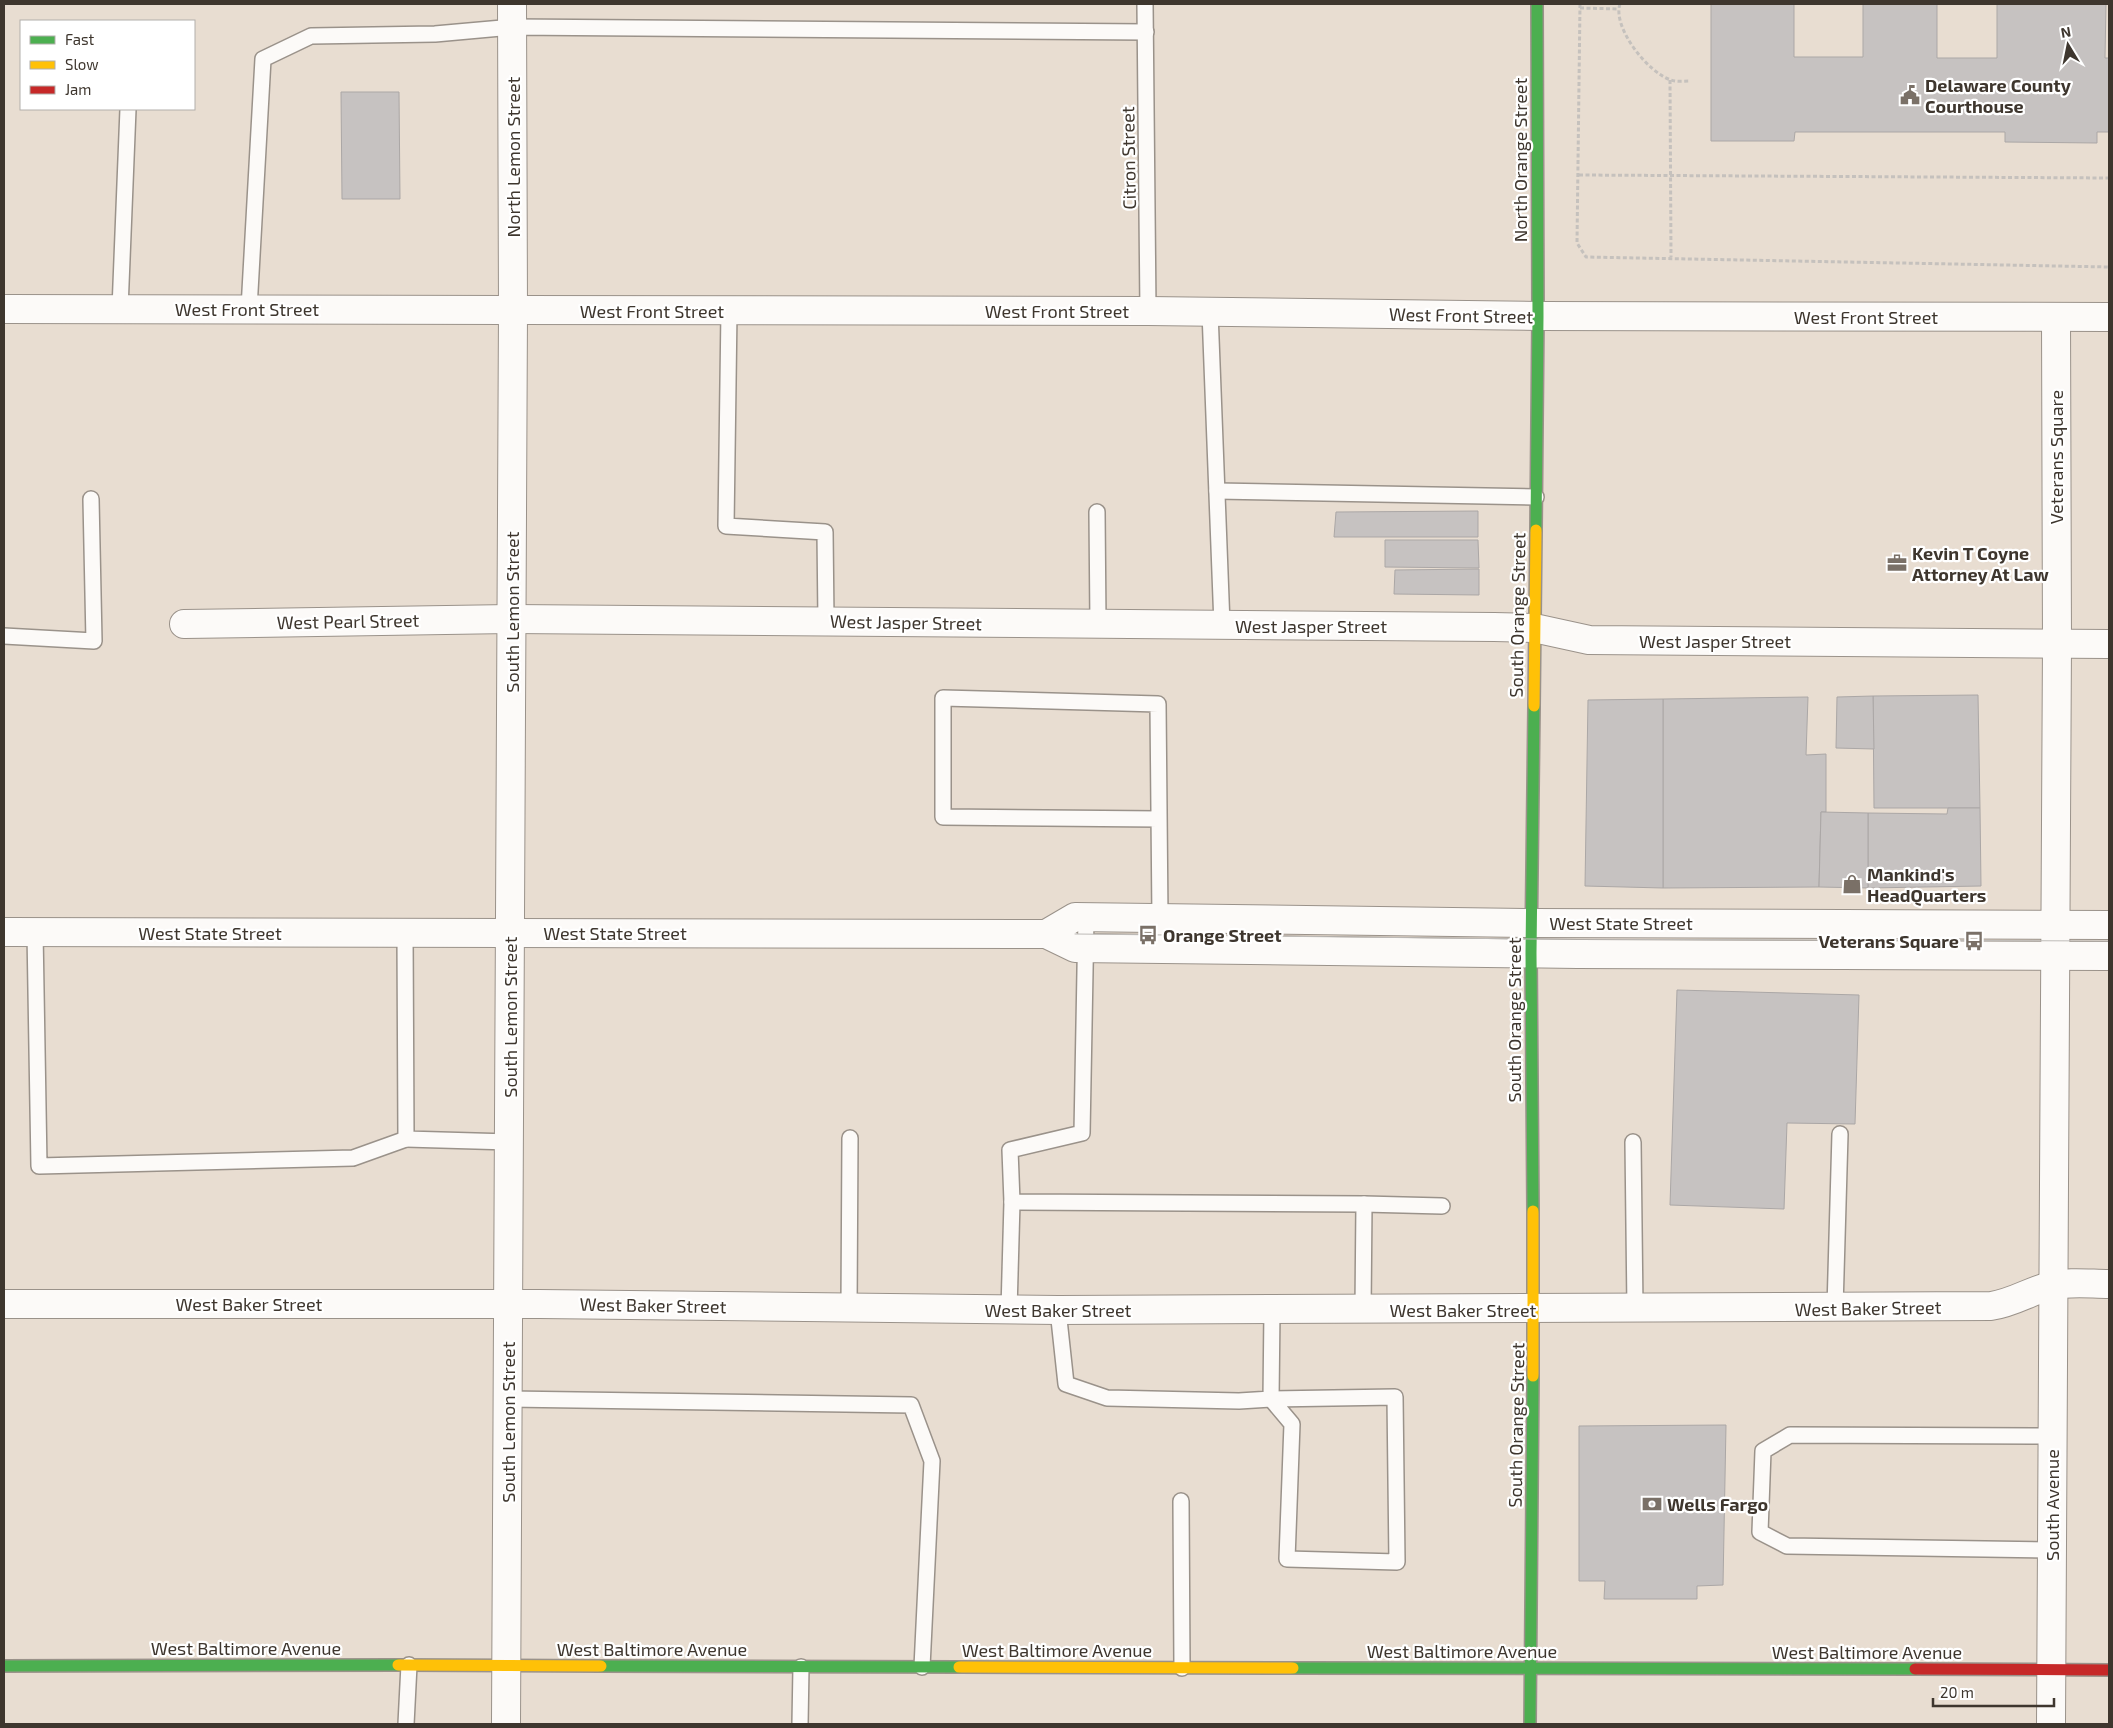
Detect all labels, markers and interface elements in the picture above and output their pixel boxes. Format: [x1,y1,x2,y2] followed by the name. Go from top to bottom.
[20,20,195,110] legend
[2043,20,2093,70] north arrow
[2059,22,2072,41] text: N
[65,30,95,48] text: Fast
[65,55,99,73] text: Slow
[1925,74,2072,117] place label: Delaware County Courthouse
[502,76,524,237] street label: North Lemon Street
[1509,78,1531,242] street label: North Orange Street
[65,80,91,98] text: Jam
[1899,84,1921,106] public building icon: Delaware County Courthouse
[1116,106,1140,210] street label: Citron Street
[175,298,319,320] street label: West Front Street
[580,300,724,322] street label: West Front Street
[985,300,1129,322] street label: West Front Street
[1389,303,1534,327] street label: West Front Street
[1794,306,1938,328] street label: West Front Street
[2045,390,2067,524] street label: Veterans Square
[501,531,523,693] street label: South Lemon Street
[1505,532,1529,698] street label: South Orange Street
[1912,542,2049,585] place label: Kevin T Coyne Attorney At Law
[1886,552,1908,574] office icon: Kevin T Coyne Attorney At Law
[276,609,420,633] street label: West Pearl Street
[830,610,982,634] street label: West Jasper Street
[1235,615,1387,637] street label: West Jasper Street
[1639,630,1791,652] street label: West Jasper Street
[1867,863,1986,906] place label: Mankind's HeadQuarters
[1841,873,1863,895] shop icon: Mankind's HeadQuarters
[1549,912,1693,934] street label: West State Street
[138,922,282,944] street label: West State Street
[543,922,687,944] street label: West State Street
[1137,924,1159,946] bus stop icon: Orange Street
[1163,924,1282,946] place label: Orange Street
[1818,930,1959,952] place label: Veterans Square
[1963,930,1985,952] bus stop icon: Veterans Square
[499,936,521,1098] street label: South Lemon Street
[1503,937,1525,1103] street label: South Orange Street
[176,1293,323,1315] street label: West Baker Street
[579,1293,727,1317] street label: West Baker Street
[1794,1296,1942,1320] street label: West Baker Street
[985,1299,1132,1321] street label: West Baker Street
[1390,1299,1537,1321] street label: West Baker Street
[497,1341,519,1503] street label: South Lemon Street
[1504,1342,1528,1508] street label: South Orange Street
[2041,1449,2063,1561] street label: South Avenue
[1641,1493,1663,1515] bank icon: Wells Fargo
[1667,1493,1768,1515] place label: Wells Fargo
[151,1637,341,1659] street label: West Baltimore Avenue
[557,1638,747,1660] street label: West Baltimore Avenue
[962,1639,1152,1661] street label: West Baltimore Avenue
[1367,1640,1557,1662] street label: West Baltimore Avenue
[1772,1641,1962,1663] street label: West Baltimore Avenue
[1933,1676,2054,1708] scale bar
[1940,1683,1974,1701] text: 20 m

